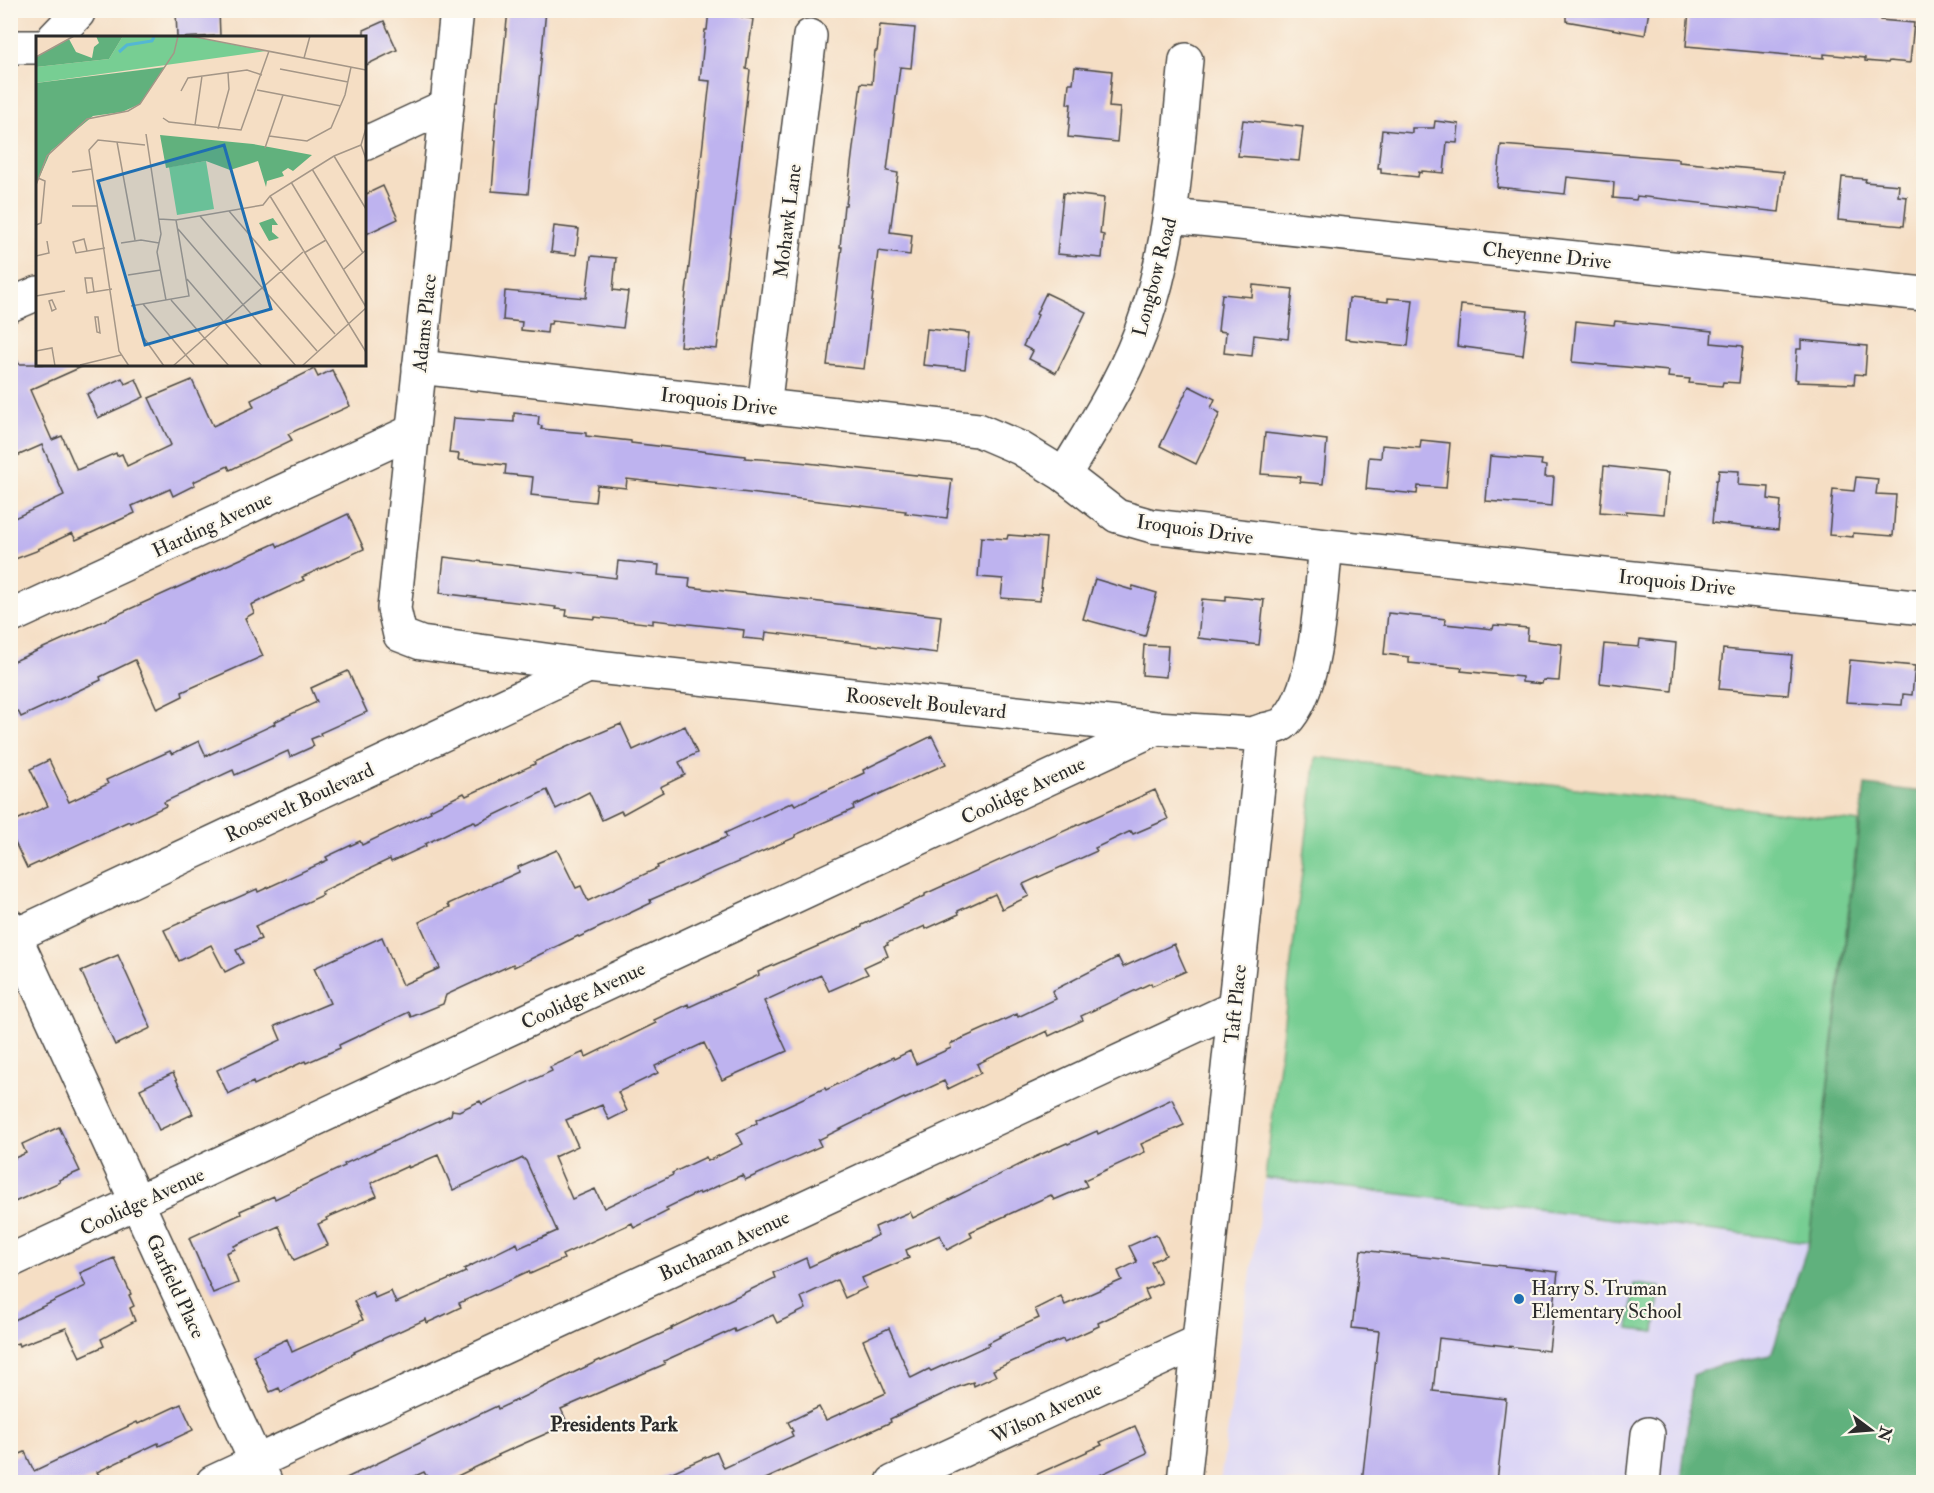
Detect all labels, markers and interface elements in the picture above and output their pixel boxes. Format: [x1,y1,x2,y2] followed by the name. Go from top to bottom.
[36,36,366,366] inset map
[768,163,807,279] street label: Mohawk Lane
[1127,215,1182,339] street label: Longbow Road
[1481,236,1613,275] street label: Cheyenne Drive
[407,273,442,374] street label: Adams Place
[659,382,779,421] street label: Iroquois Drive
[148,486,276,563] street label: Harding Avenue
[1135,509,1255,550] street label: Iroquois Drive
[1617,564,1737,601] street label: Iroquois Drive
[844,683,1008,724] street label: Roosevelt Boulevard
[957,751,1089,830] street label: Coolidge Avenue
[221,757,378,848] street label: Roosevelt Boulevard
[517,956,649,1035] street label: Coolidge Avenue
[1219,963,1252,1045] street label: Taft Place
[76,1162,208,1241] street label: Coolidge Avenue
[655,1204,793,1287] street label: Buchanan Avenue
[140,1230,211,1342] street label: Garfield Place
[1531,1276,1682,1324] place label: Harry S. Truman Elementary School
[1512,1292,1526,1306] marker: Harry S. Truman Elementary School
[986,1376,1106,1450] street label: Wilson Avenue
[1841,1400,1901,1460] north arrow
[550,1411,679,1438] district label: Presidents Park
[1873,1423,1896,1444] text: N

